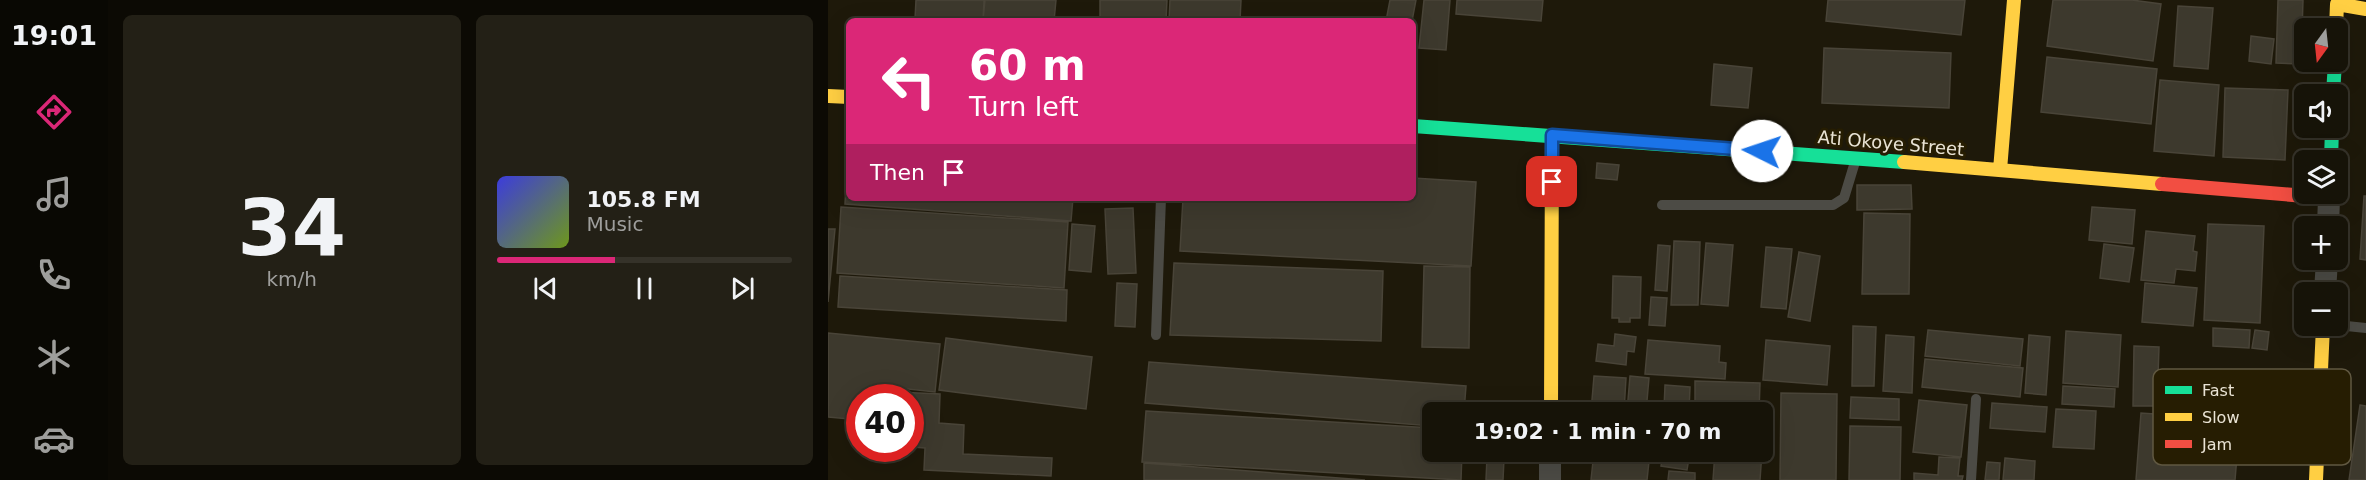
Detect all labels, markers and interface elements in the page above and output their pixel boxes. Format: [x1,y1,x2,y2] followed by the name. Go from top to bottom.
[2294,18,2348,72] north arrow
[2294,18,2348,336] map controls
[11,20,97,51] text: 19:01
[969,41,1086,90] text: 60 m
[870,42,948,120] icon: left
[2294,84,2348,138] button: sound
[33,91,75,133] icon: directions
[969,91,1079,122] text: Turn left
[1730,119,1794,183] position arrow
[1817,126,1965,160] street label: Ati Okoye Street
[2294,150,2348,204] button: layers
[937,156,970,189] icon: arrive
[1526,156,1577,207] pin
[870,160,925,185] text: Then
[1535,165,1568,198] icon: arrive
[33,173,75,215] icon: music
[237,183,346,273] text: 34
[587,187,701,212] text: 105.8 FM
[587,212,643,236] text: Music
[2294,216,2348,270] button: +
[33,254,75,296] icon: phone
[267,267,317,291] text: km/h
[529,272,562,305] icon: previous
[628,272,661,305] icon: pause
[726,272,759,305] icon: next
[2294,282,2348,336] button: −
[33,336,75,378] icon: climate
[2153,369,2351,465] legend
[2202,381,2234,400] text: Fast
[846,384,924,462] speed limit sign: 40
[2202,408,2239,427] text: Slow
[33,418,75,460] icon: car
[1474,419,1721,444] text: 19:02 · 1 min · 70 m
[2201,435,2232,454] text: Jam

